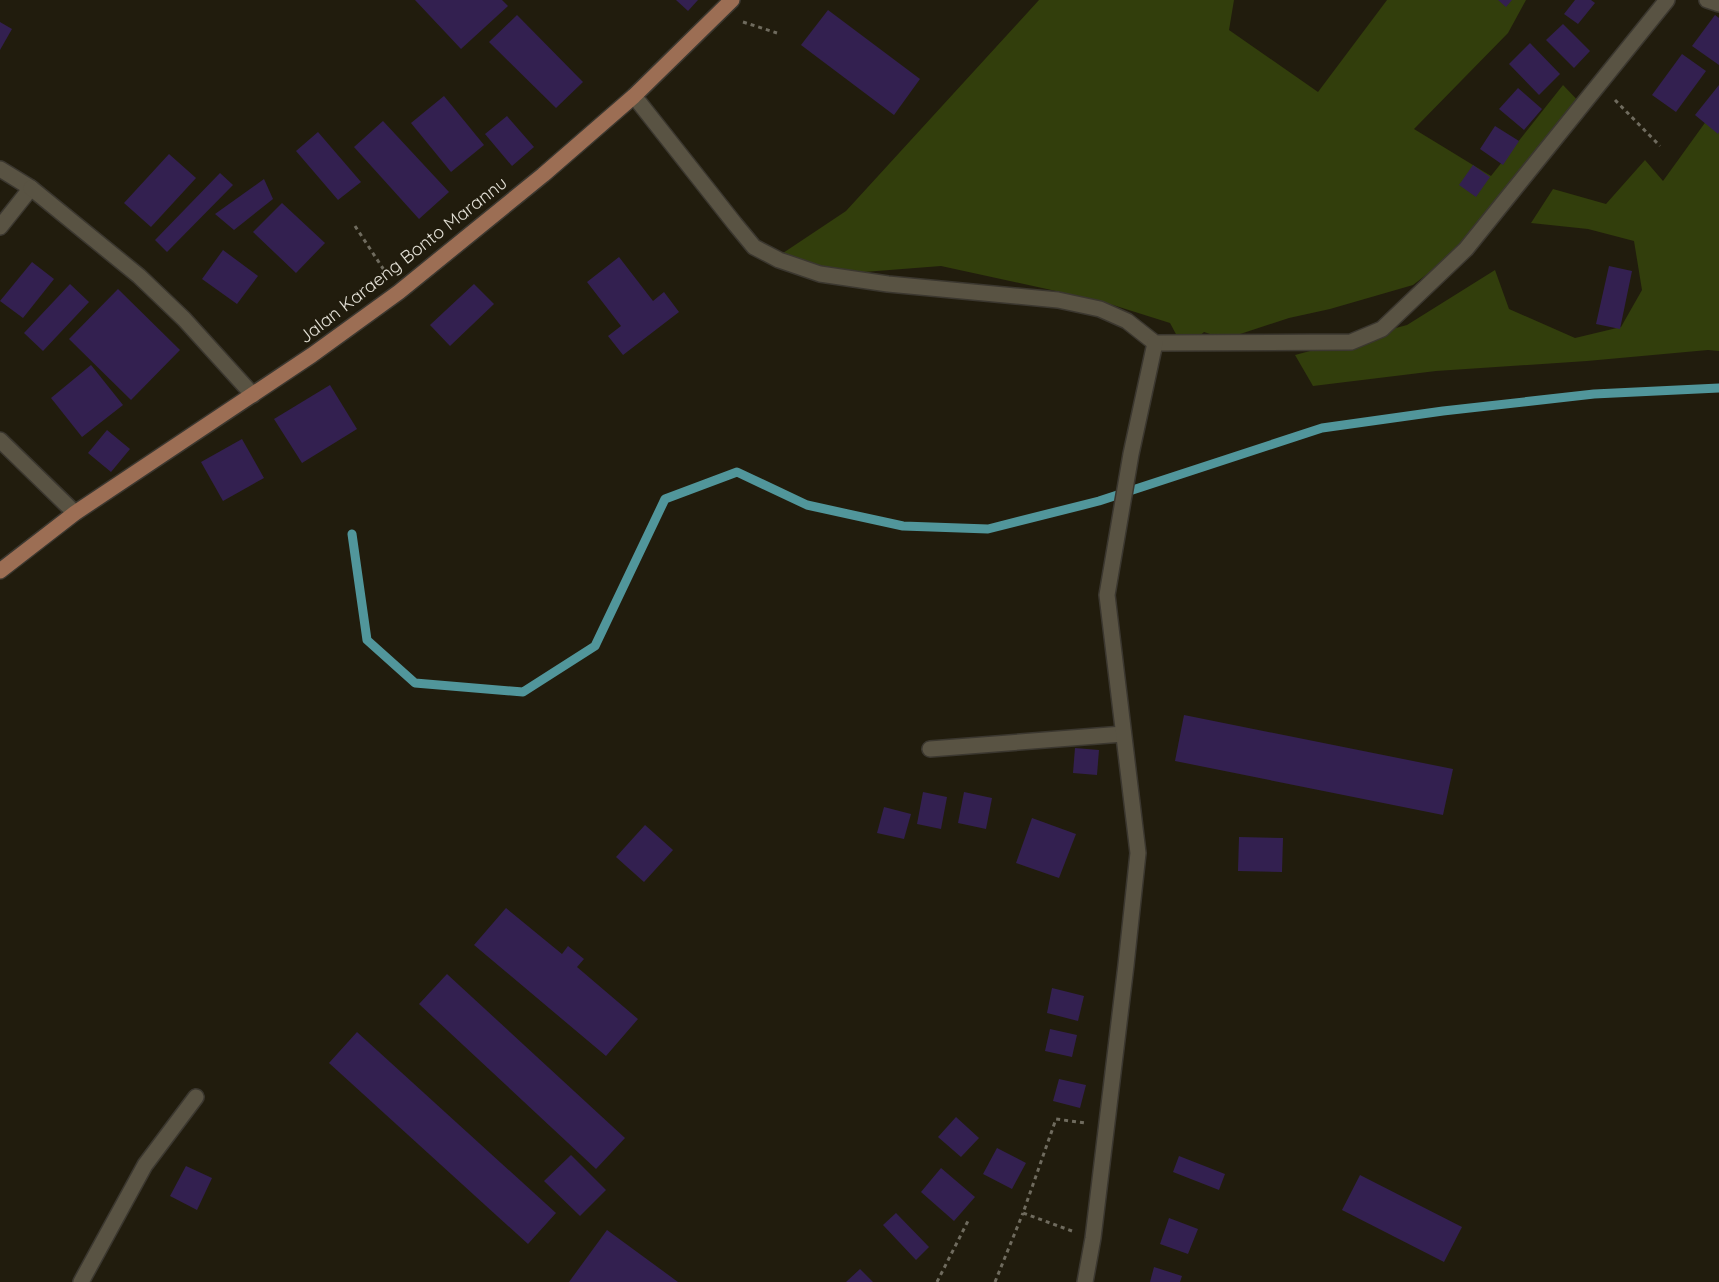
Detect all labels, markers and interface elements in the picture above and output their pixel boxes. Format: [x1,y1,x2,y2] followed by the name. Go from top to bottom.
[294,171,512,348] street label: Jalan Karaeng Bonto Marannu

